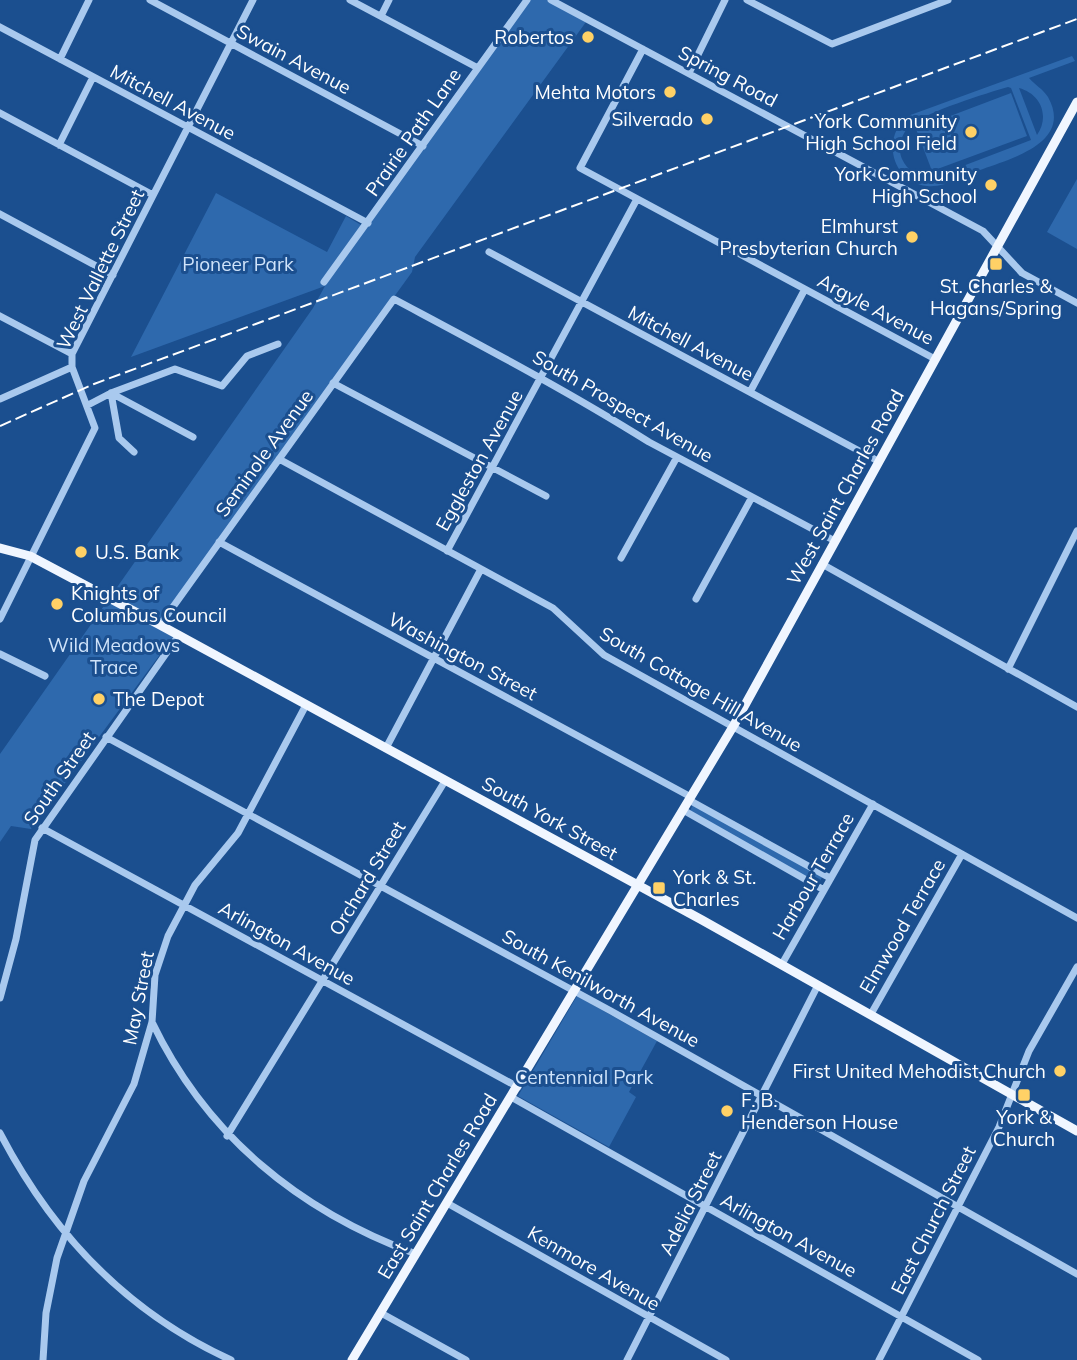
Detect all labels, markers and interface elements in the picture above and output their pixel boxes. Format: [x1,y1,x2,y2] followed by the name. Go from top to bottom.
[233,19,355,99] street label: Swain Avenue
[494,25,574,49] place label: Robertos
[580,29,596,45] marker: Robertos
[674,40,782,112] street label: Spring Road
[106,59,240,145] street label: Mitchell Avenue
[360,63,466,201] street label: Prairie Path Lane
[535,80,656,104] place label: Mehta Motors
[662,84,678,100] marker: Mehta Motors
[611,107,693,131] place label: Silverado
[805,109,957,155] place label: York Community High School Field
[699,111,715,127] marker: Silverado
[963,124,979,140] marker: York Community High School Field
[833,162,977,208] place label: York Community High School
[983,177,999,193] marker: York Community High School
[51,185,149,353] street label: West Vallette Street
[720,214,898,260] place label: Elmhurst Presbyterian Church
[904,229,920,245] marker: Elmhurst Presbyterian Church
[182,252,294,276] park label: Pioneer Park
[988,256,1004,272] marker: St. Charles & Hagans/Spring
[814,268,938,350] street label: Argyle Avenue
[930,274,1062,320] place label: St. Charles & Hagans/Spring
[624,300,758,386] street label: Mitchell Avenue
[528,344,718,468] street label: South Prospect Avenue
[210,385,318,521] street label: Seminole Avenue
[430,385,528,535] street label: Eggleston Avenue
[781,385,909,589] street label: West Saint Charles Road
[95,540,179,564] place label: U.S. Bank
[73,544,89,560] marker: U.S. Bank
[71,581,227,627] place label: Knights of Columbus Council
[49,596,65,612] marker: Knights of Columbus Council
[384,607,542,706] street label: Washington Street
[595,621,807,757] street label: South Cottage Hill Avenue
[48,633,180,679] park label: Wild Meadows Trace
[113,687,205,711] place label: The Depot
[91,691,107,707] marker: The Depot
[18,726,100,830] street label: South Street
[478,771,622,865] street label: South York Street
[767,808,859,944] street label: Harbour Terrace
[323,816,411,939] street label: Orchard Street
[854,854,950,998] street label: Elmwood Terrace
[672,865,756,911] place label: York & St. Charles
[651,880,667,896] marker: York & St. Charles
[215,896,359,990] street label: Arlington Avenue
[498,924,704,1052] street label: South Kenilworth Avenue
[117,949,159,1047] street label: May Street
[792,1059,1046,1083] place label: First United Mehodist Church
[1052,1063,1068,1079] marker: First United Mehodist Church
[515,1065,653,1089] park label: Centennial Park
[1016,1087,1032,1103] marker: York & Church
[741,1088,898,1134] place label: F. B. Henderson House
[372,1089,502,1283] street label: East Saint Charles Road
[719,1103,735,1119] marker: F. B. Henderson House
[993,1105,1055,1151] place label: York & Church
[885,1142,981,1298] street label: East Church Street
[654,1147,727,1259] street label: Adelia Street
[717,1188,861,1282] street label: Arlington Avenue
[523,1220,665,1316] street label: Kenmore Avenue

